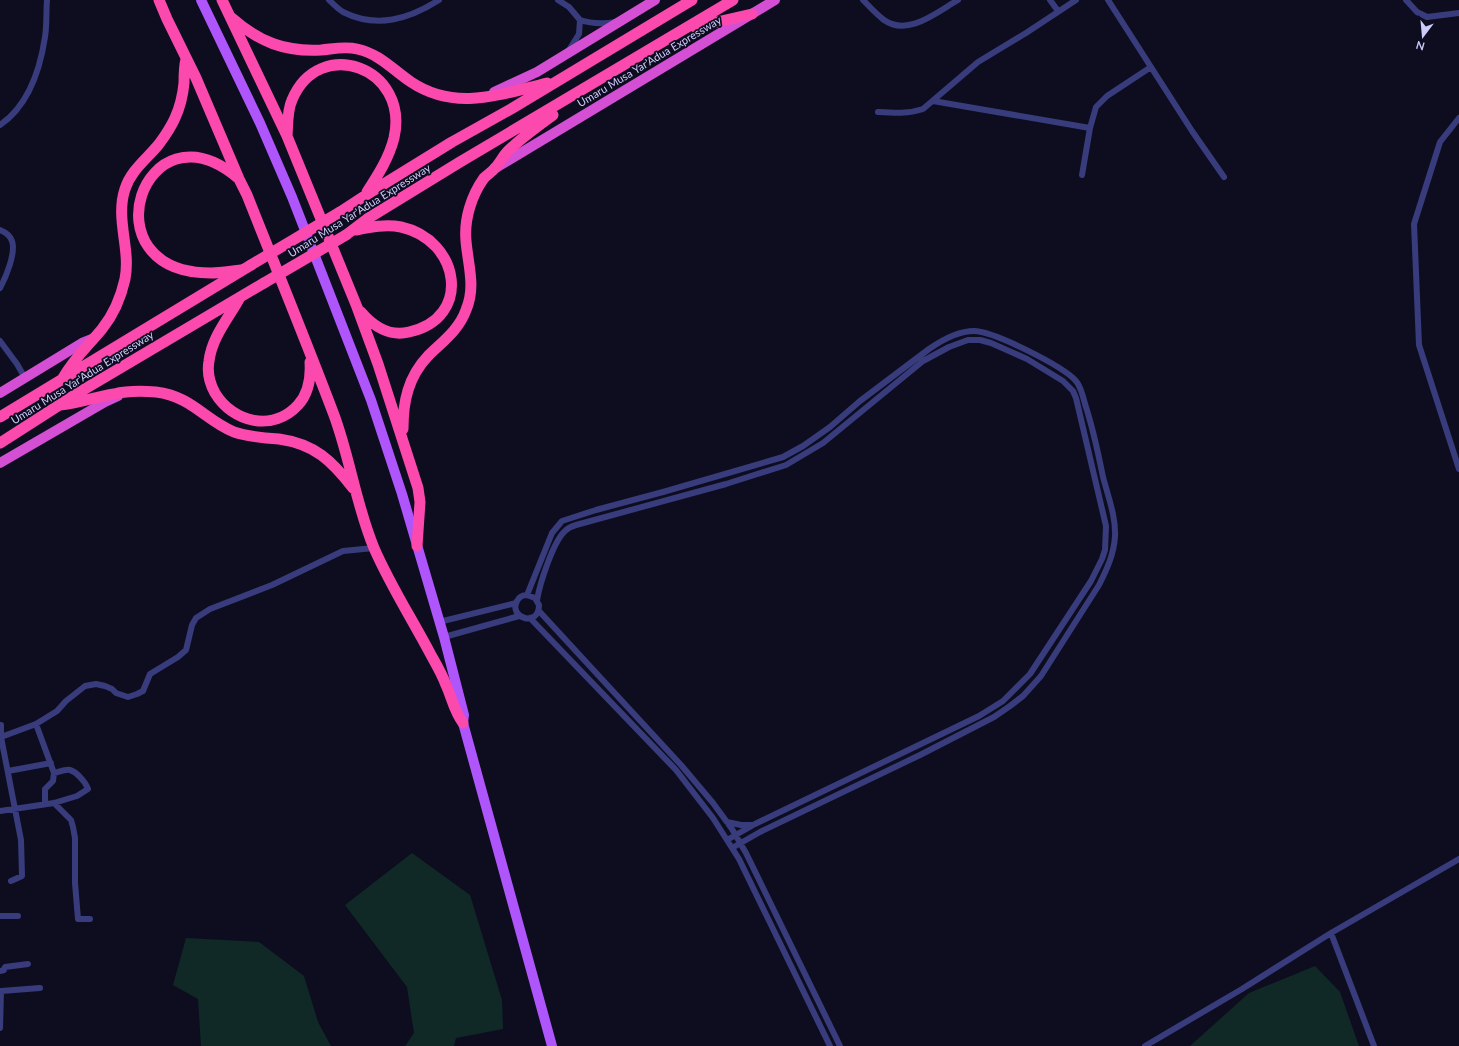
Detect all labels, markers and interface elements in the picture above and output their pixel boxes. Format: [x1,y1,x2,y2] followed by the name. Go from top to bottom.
[575,13,724,109] street label: Umaru Musa Yar'Adua Expressway
[1403,16,1443,56] north arrow
[1414,39,1426,54] text: N
[285,160,433,259] street label: Umaru Musa Yar'Adua Expressway
[8,327,156,426] street label: Umaru Musa Yar'Adua Expressway

